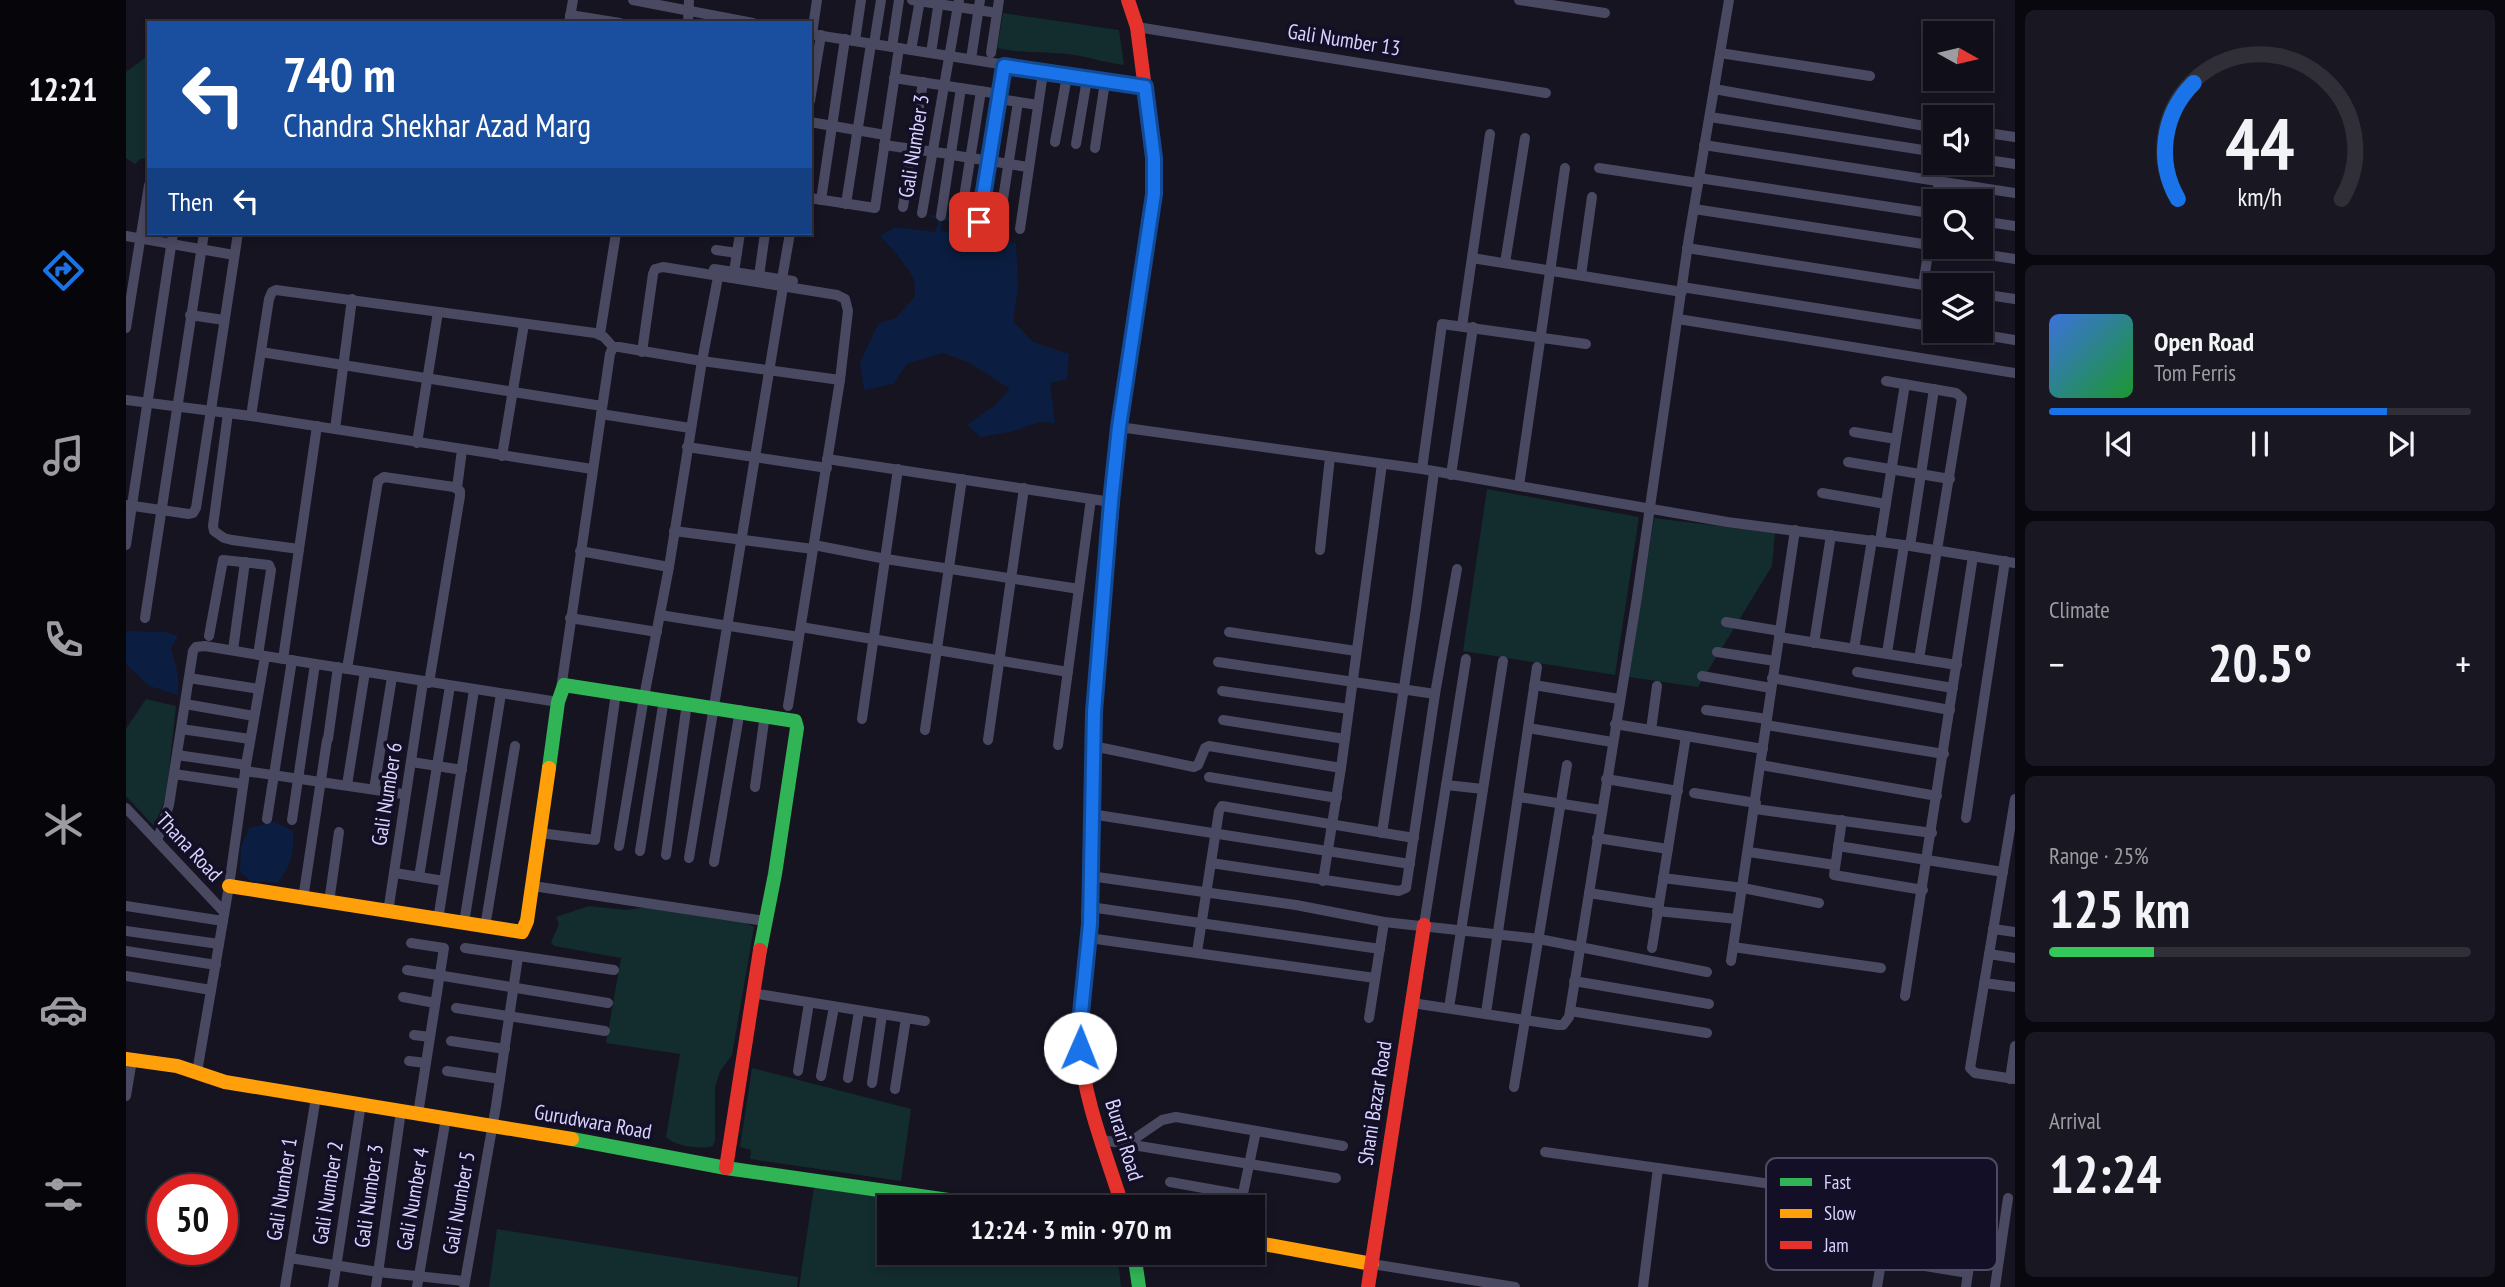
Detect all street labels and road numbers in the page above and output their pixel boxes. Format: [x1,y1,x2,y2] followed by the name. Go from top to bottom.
[1286,17,1402,62] street label: Gali Number 13
[892,92,935,199] street label: Gali Number 3
[365,740,408,847] street label: Gali Number 6
[151,806,228,887] street label: Thana Road
[1351,1039,1398,1167] street label: Shani Bazar Road
[1099,1096,1150,1184] street label: Burari Road
[532,1098,654,1145] street label: Gurudwara Road
[260,1135,303,1242] street label: Gali Number 1
[306,1139,349,1246] street label: Gali Number 2
[348,1142,389,1249] street label: Gali Number 3
[390,1145,435,1253] street label: Gali Number 4
[436,1149,481,1257] street label: Gali Number 5

